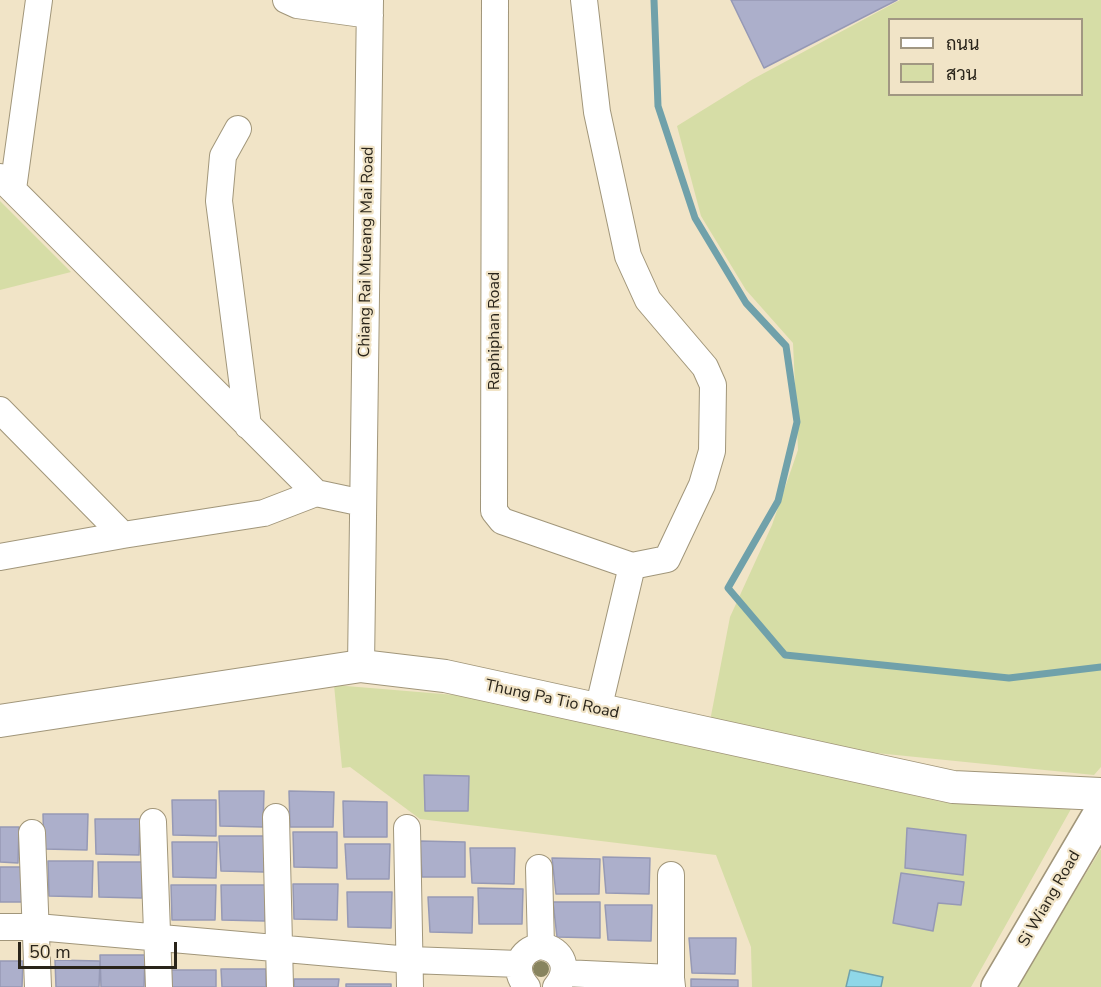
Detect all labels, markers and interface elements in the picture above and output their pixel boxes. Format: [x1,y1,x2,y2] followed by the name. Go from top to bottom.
[888,18,1083,96] legend
[946,32,979,56] text: ถนน
[946,62,977,86] text: สวน
[356,146,378,358] street label: Chiang Rai Mueang Mai Road
[485,272,505,390] street label: Raphiphan Road
[483,676,621,724] street label: Thung Pa Tio Road
[1015,848,1085,950] street label: Si Wiang Road
[21,930,180,968] scale bar
[29,940,71,964] text: 50 m

